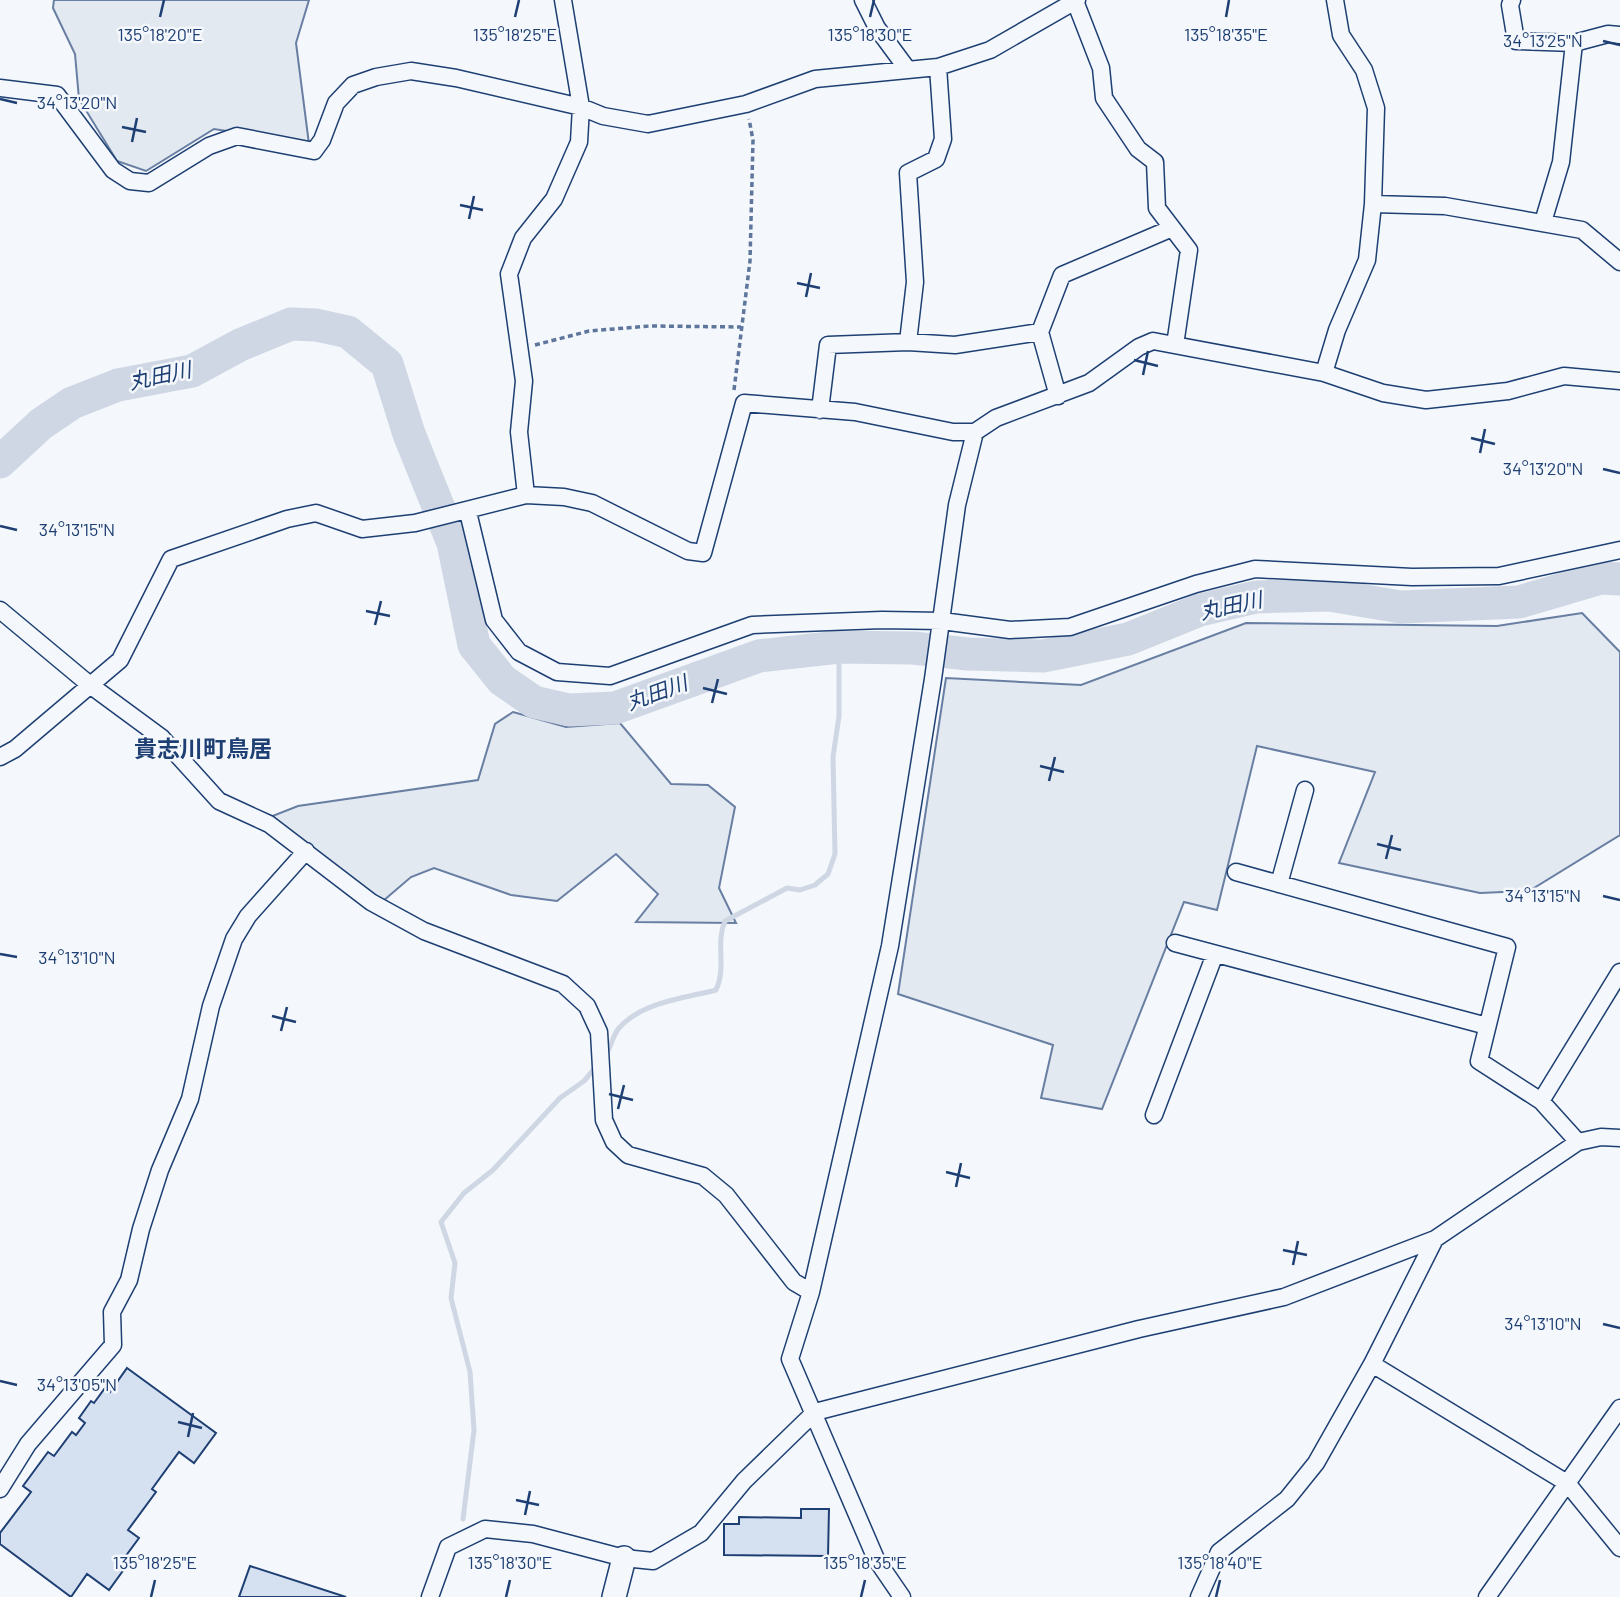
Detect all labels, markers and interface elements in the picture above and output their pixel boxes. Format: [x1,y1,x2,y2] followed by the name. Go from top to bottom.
[117,23,203,45] text: 135°18'20"E
[473,23,557,45] text: 135°18'25"E
[828,23,912,45] text: 135°18'30"E
[1184,23,1268,45] text: 135°18'35"E
[1503,29,1583,51] text: 34°13'25"N
[37,91,117,113] text: 34°13'20"N
[126,355,195,393] water label: 丸田川
[1503,457,1583,479] text: 34°13'20"N
[39,518,115,540] text: 34°13'15"N
[1197,585,1266,623] water label: 丸田川
[623,668,692,714] water label: 丸田川
[134,734,272,762] district label: 貴志川町鳥居
[1505,884,1581,906] text: 34°13'15"N
[38,946,116,968] text: 34°13'10"N
[1504,1312,1582,1334] text: 34°13'10"N
[37,1373,117,1395] text: 34°13'05"N
[113,1551,197,1573] text: 135°18'25"E
[468,1551,552,1573] text: 135°18'30"E
[823,1551,907,1573] text: 135°18'35"E
[1177,1551,1263,1573] text: 135°18'40"E

